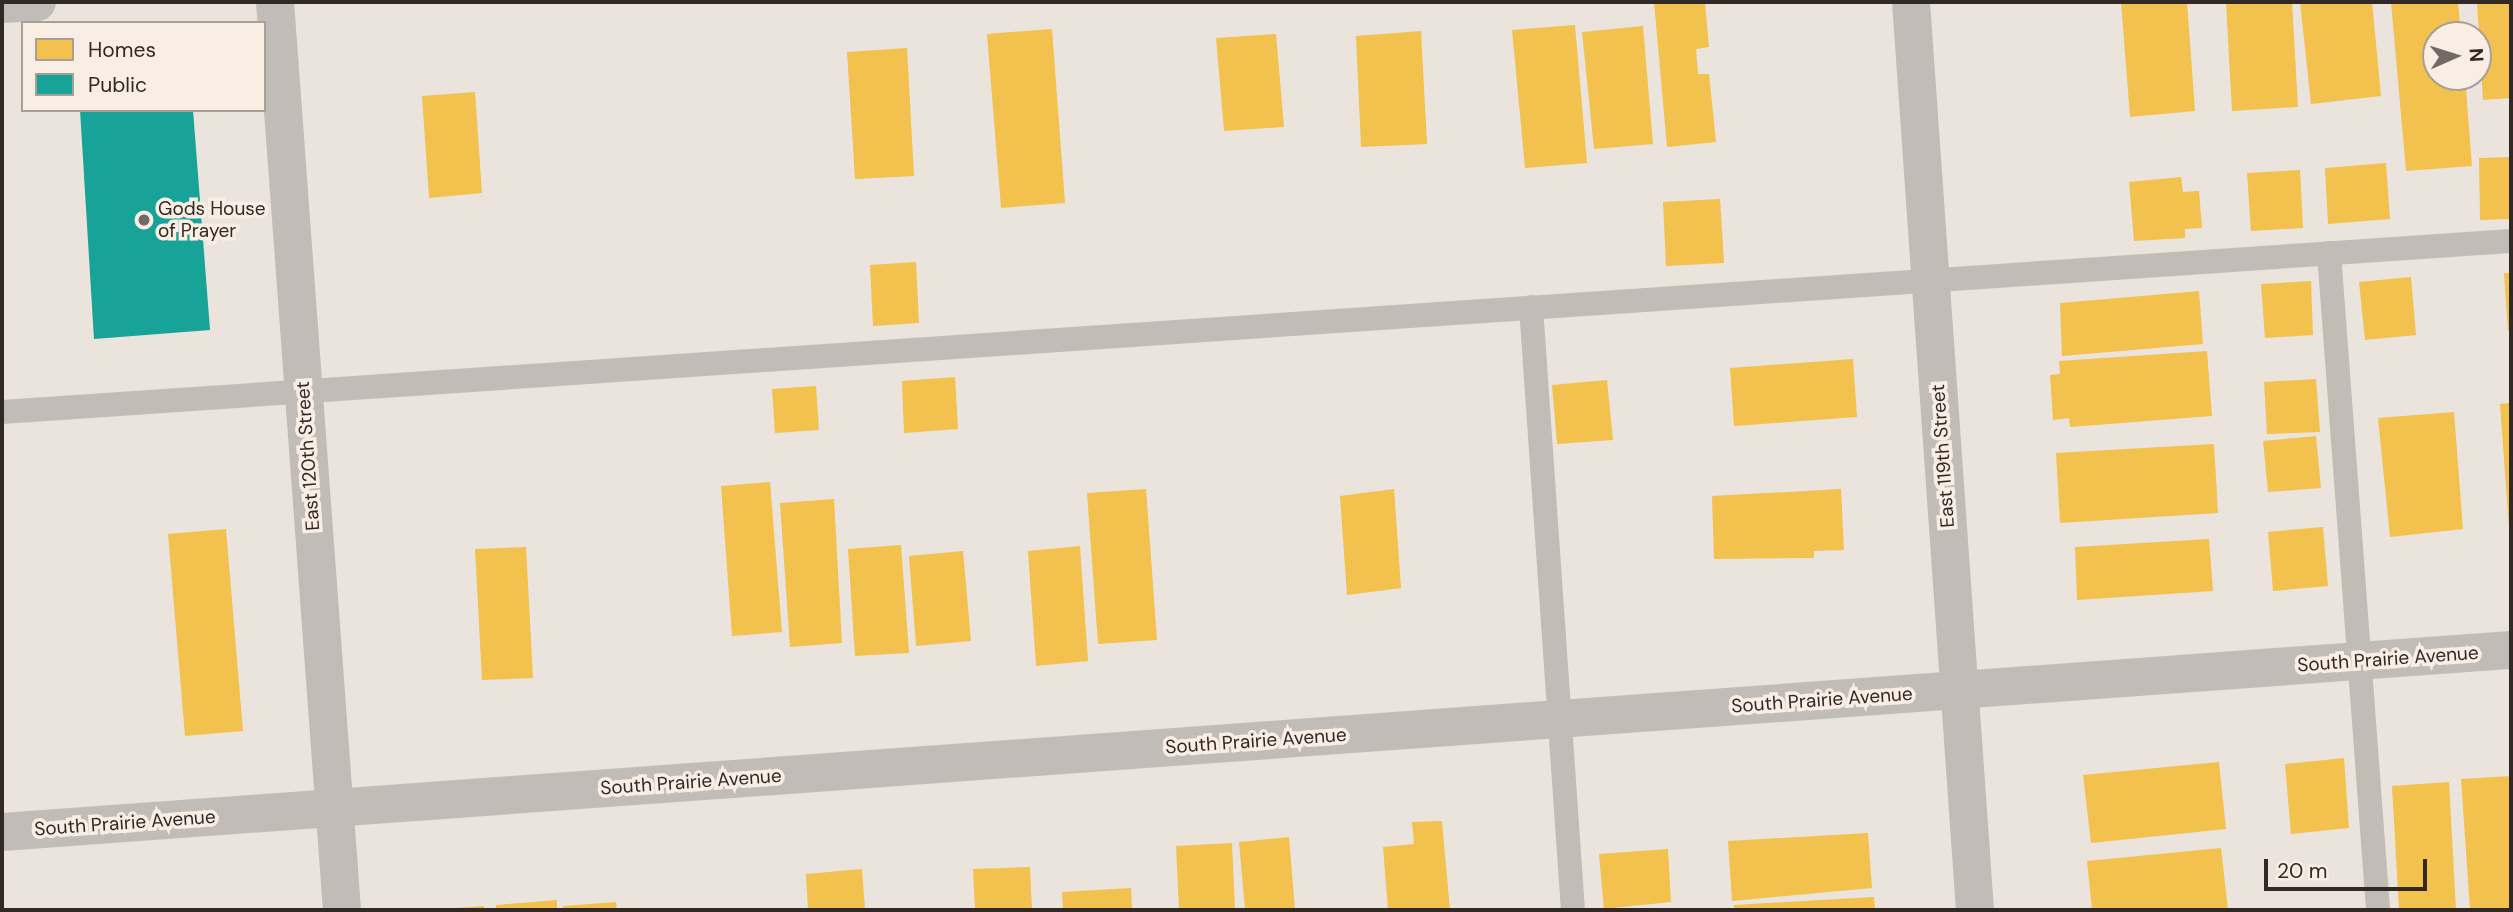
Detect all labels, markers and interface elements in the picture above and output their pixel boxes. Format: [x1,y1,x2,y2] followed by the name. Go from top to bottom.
[21,21,266,112] legend
[2422,21,2492,91] north arrow
[88,36,156,64] text: Homes
[2464,47,2489,63] text: N
[88,71,147,99] text: Public
[158,198,266,242] place label: Gods House of Prayer
[136,212,152,228] marker: Gods House of Prayer
[291,381,325,531] street label: East 120th Street
[1927,384,1959,528] street label: East 119th Street
[2297,641,2479,677] street label: South Prairie Avenue
[1731,682,1913,718] street label: South Prairie Avenue
[1165,723,1347,759] street label: South Prairie Avenue
[600,764,782,800] street label: South Prairie Avenue
[34,805,216,841] street label: South Prairie Avenue
[2268,846,2431,890] scale bar
[2277,857,2328,885] text: 20 m

